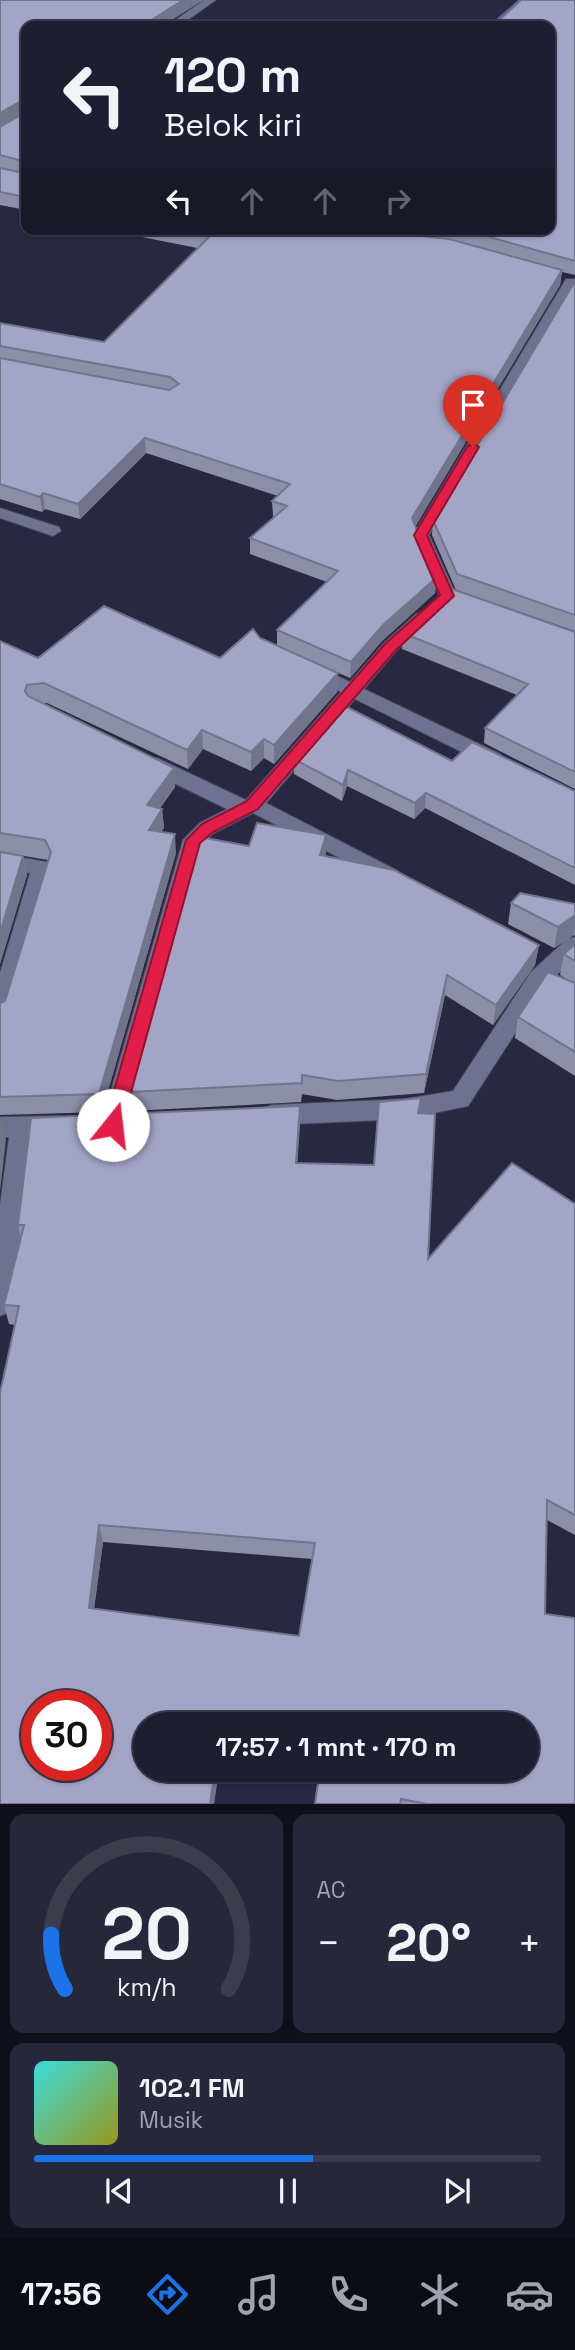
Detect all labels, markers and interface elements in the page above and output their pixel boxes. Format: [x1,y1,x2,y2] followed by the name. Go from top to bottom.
[164,44,301,106] text: 120 m
[49,49,140,140] icon: left
[164,105,302,145] text: Belok kiri
[160,182,198,220] icon: left
[233,182,271,220] icon: ahead
[306,182,344,220] icon: ahead
[379,182,417,220] icon: right
[443,375,503,447] pin
[454,386,492,424] icon: arrive
[76,1088,150,1162] position arrow
[21,1690,112,1781] speed limit sign: 30
[215,1730,457,1764] text: 17:57 · 1 mnt · 170 m
[317,1875,346,1905] text: AC
[101,1888,191,1981] text: 20
[386,1910,471,1976] text: 20°
[317,1919,340,1967] text: −
[517,1919,541,1967] text: +
[116,1971,176,2003] text: km/h
[139,2071,245,2105] text: 102.1 FM
[139,2105,203,2135] text: Musik
[100,2172,138,2210] icon: previous
[269,2172,307,2210] icon: pause
[438,2172,476,2210] icon: next
[143,2270,192,2319] icon: directions
[234,2270,283,2319] icon: music
[324,2270,373,2319] icon: phone
[415,2270,464,2319] icon: climate
[505,2270,554,2319] icon: car
[21,2274,101,2314] text: 17:56

